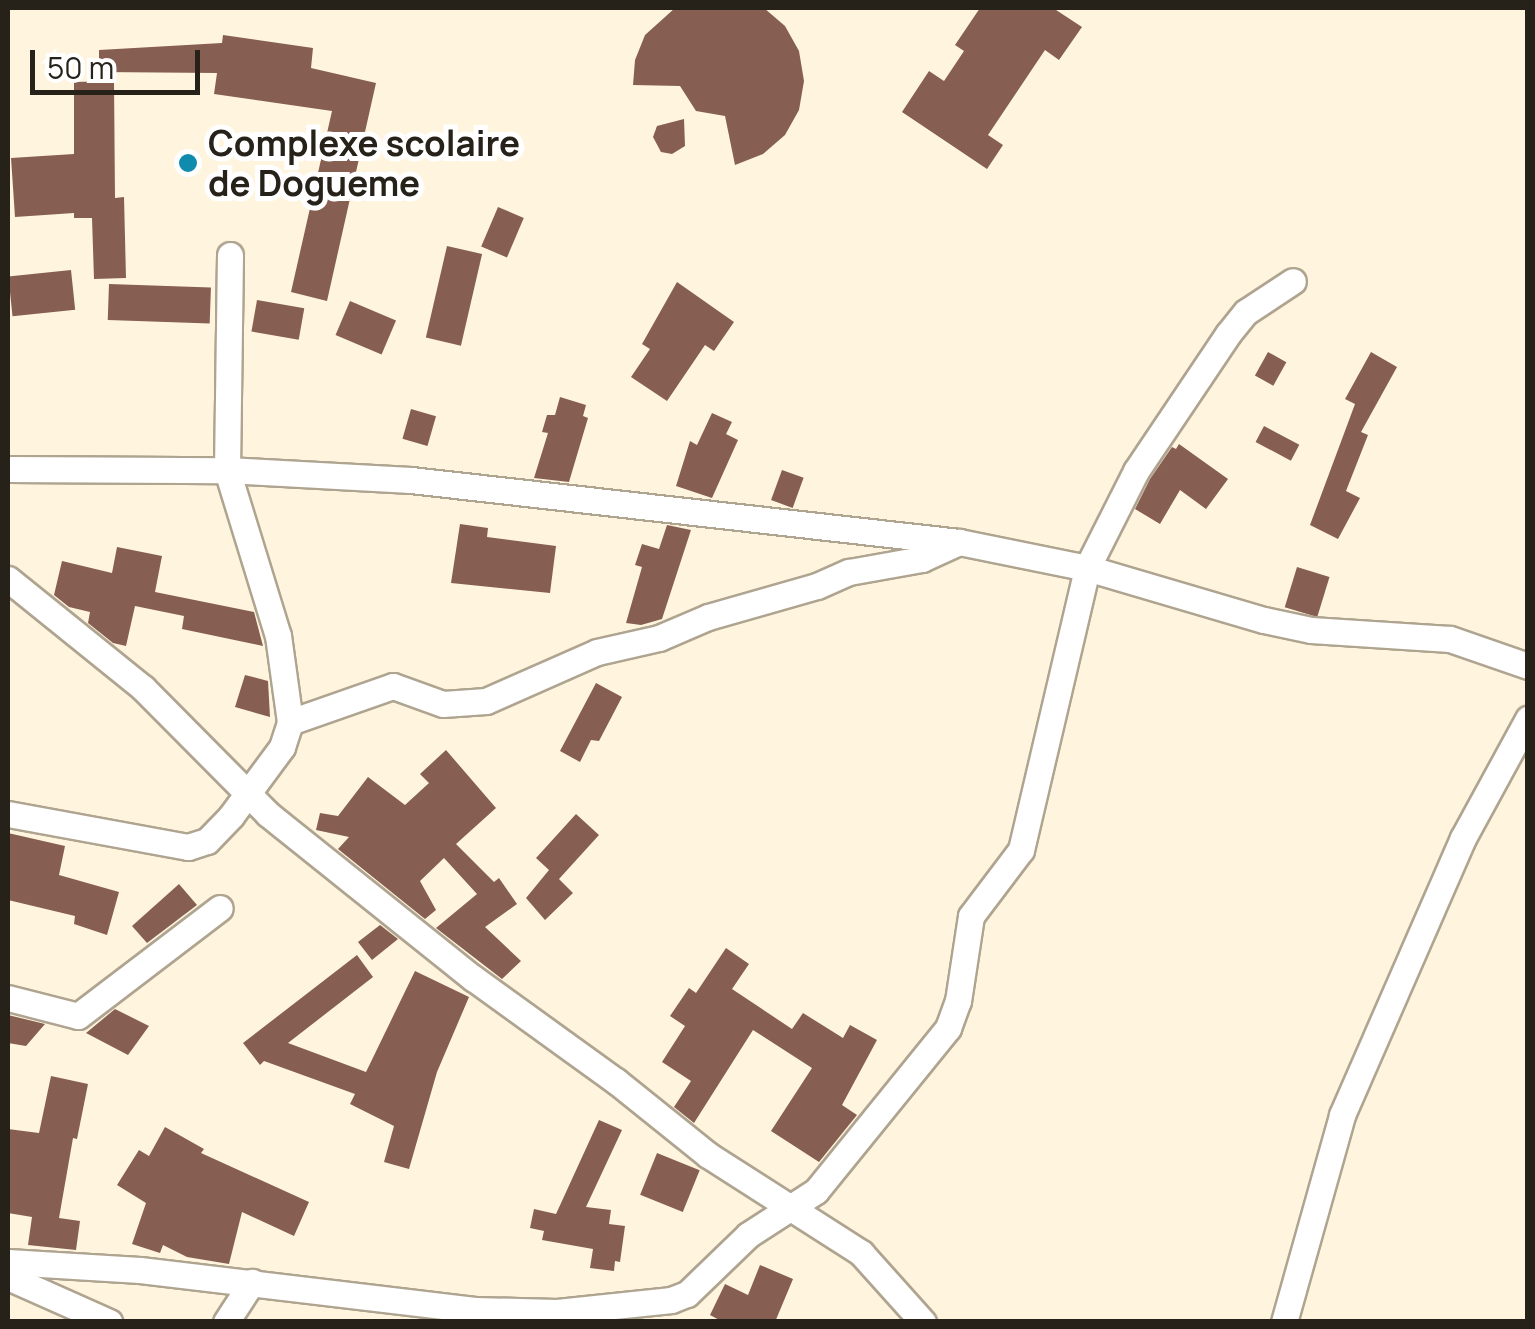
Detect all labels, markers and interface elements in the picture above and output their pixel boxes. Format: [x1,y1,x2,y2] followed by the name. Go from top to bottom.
[35,30,205,92] scale bar
[47,47,114,88] text: 50 m
[208,122,520,204] place label: Complexe scolaire de Dogueme
[177,152,199,174] marker: Complexe scolaire de Dogueme

